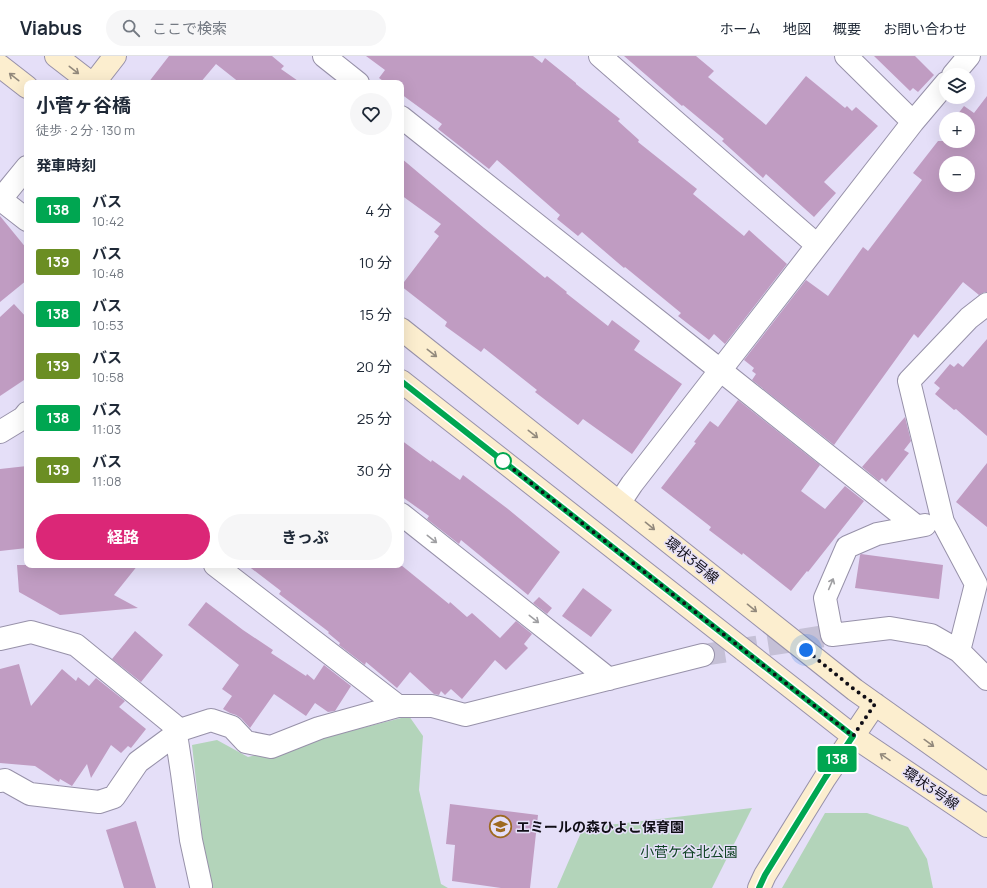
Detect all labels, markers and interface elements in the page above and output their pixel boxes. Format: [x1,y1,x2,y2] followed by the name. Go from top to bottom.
[106,10,386,46] search box
[20,15,82,41] text: Viabus
[120,17,142,39] icon: search
[152,18,227,39] text: ここで検索
[719,19,761,38] text: ホーム
[783,19,811,38] text: 地図
[833,19,861,38] text: 概要
[883,19,967,38] text: お問い合わせ
[68,65,79,74] one-way arrow
[939,68,975,192] map controls
[939,68,975,104] button: layers
[8,72,19,81] one-way arrow
[36,92,131,118] text: 小菅ヶ谷橋
[350,93,392,135] button: heart
[939,112,975,148] button: +
[36,121,135,139] text: 徒歩 · 2 分 · 130 m
[36,155,96,176] text: 発車時刻
[939,156,975,192] button: −
[92,191,122,212] text: バス
[47,200,69,219] text: 138
[365,200,392,221] text: 4 分
[92,212,124,230] text: 10:42
[92,243,122,264] text: バス
[47,252,69,271] text: 139
[359,252,392,273] text: 10 分
[92,264,124,282] text: 10:48
[92,295,122,316] text: バス
[47,304,69,323] text: 138
[359,304,392,325] text: 15 分
[92,316,124,334] text: 10:53
[92,347,122,368] text: バス
[426,349,437,357] one-way arrow
[47,356,69,375] text: 139
[356,356,392,377] text: 20 分
[92,368,124,386] text: 10:58
[92,399,122,420] text: バス
[47,408,69,427] text: 138
[357,408,392,429] text: 25 分
[92,420,121,438] text: 11:03
[528,430,539,438] one-way arrow
[92,451,122,472] text: バス
[494,452,512,470] unlabelled marker
[47,460,69,479] text: 139
[357,460,392,481] text: 30 分
[92,472,122,490] text: 11:08
[36,514,210,560] button: 経路
[218,514,392,560] button: きっぷ
[645,522,656,531] one-way arrow
[662,532,723,587] street label: 環状3号線
[426,534,437,543] one-way arrow
[828,579,835,591] one-way arrow
[746,603,757,612] one-way arrow
[528,615,539,623] one-way arrow
[796,640,816,660] your location
[924,739,935,747] one-way arrow
[814,746,860,772] line badge: 138
[826,749,848,768] text: 138
[880,753,891,761] one-way arrow
[900,762,963,813] street label: 環状3号線
[488,814,514,840] school or university icon: エミールの森ひよこ保育園
[516,817,684,836] place label: エミールの森ひよこ保育園
[640,842,738,861] park label: 小菅ケ谷北公園

